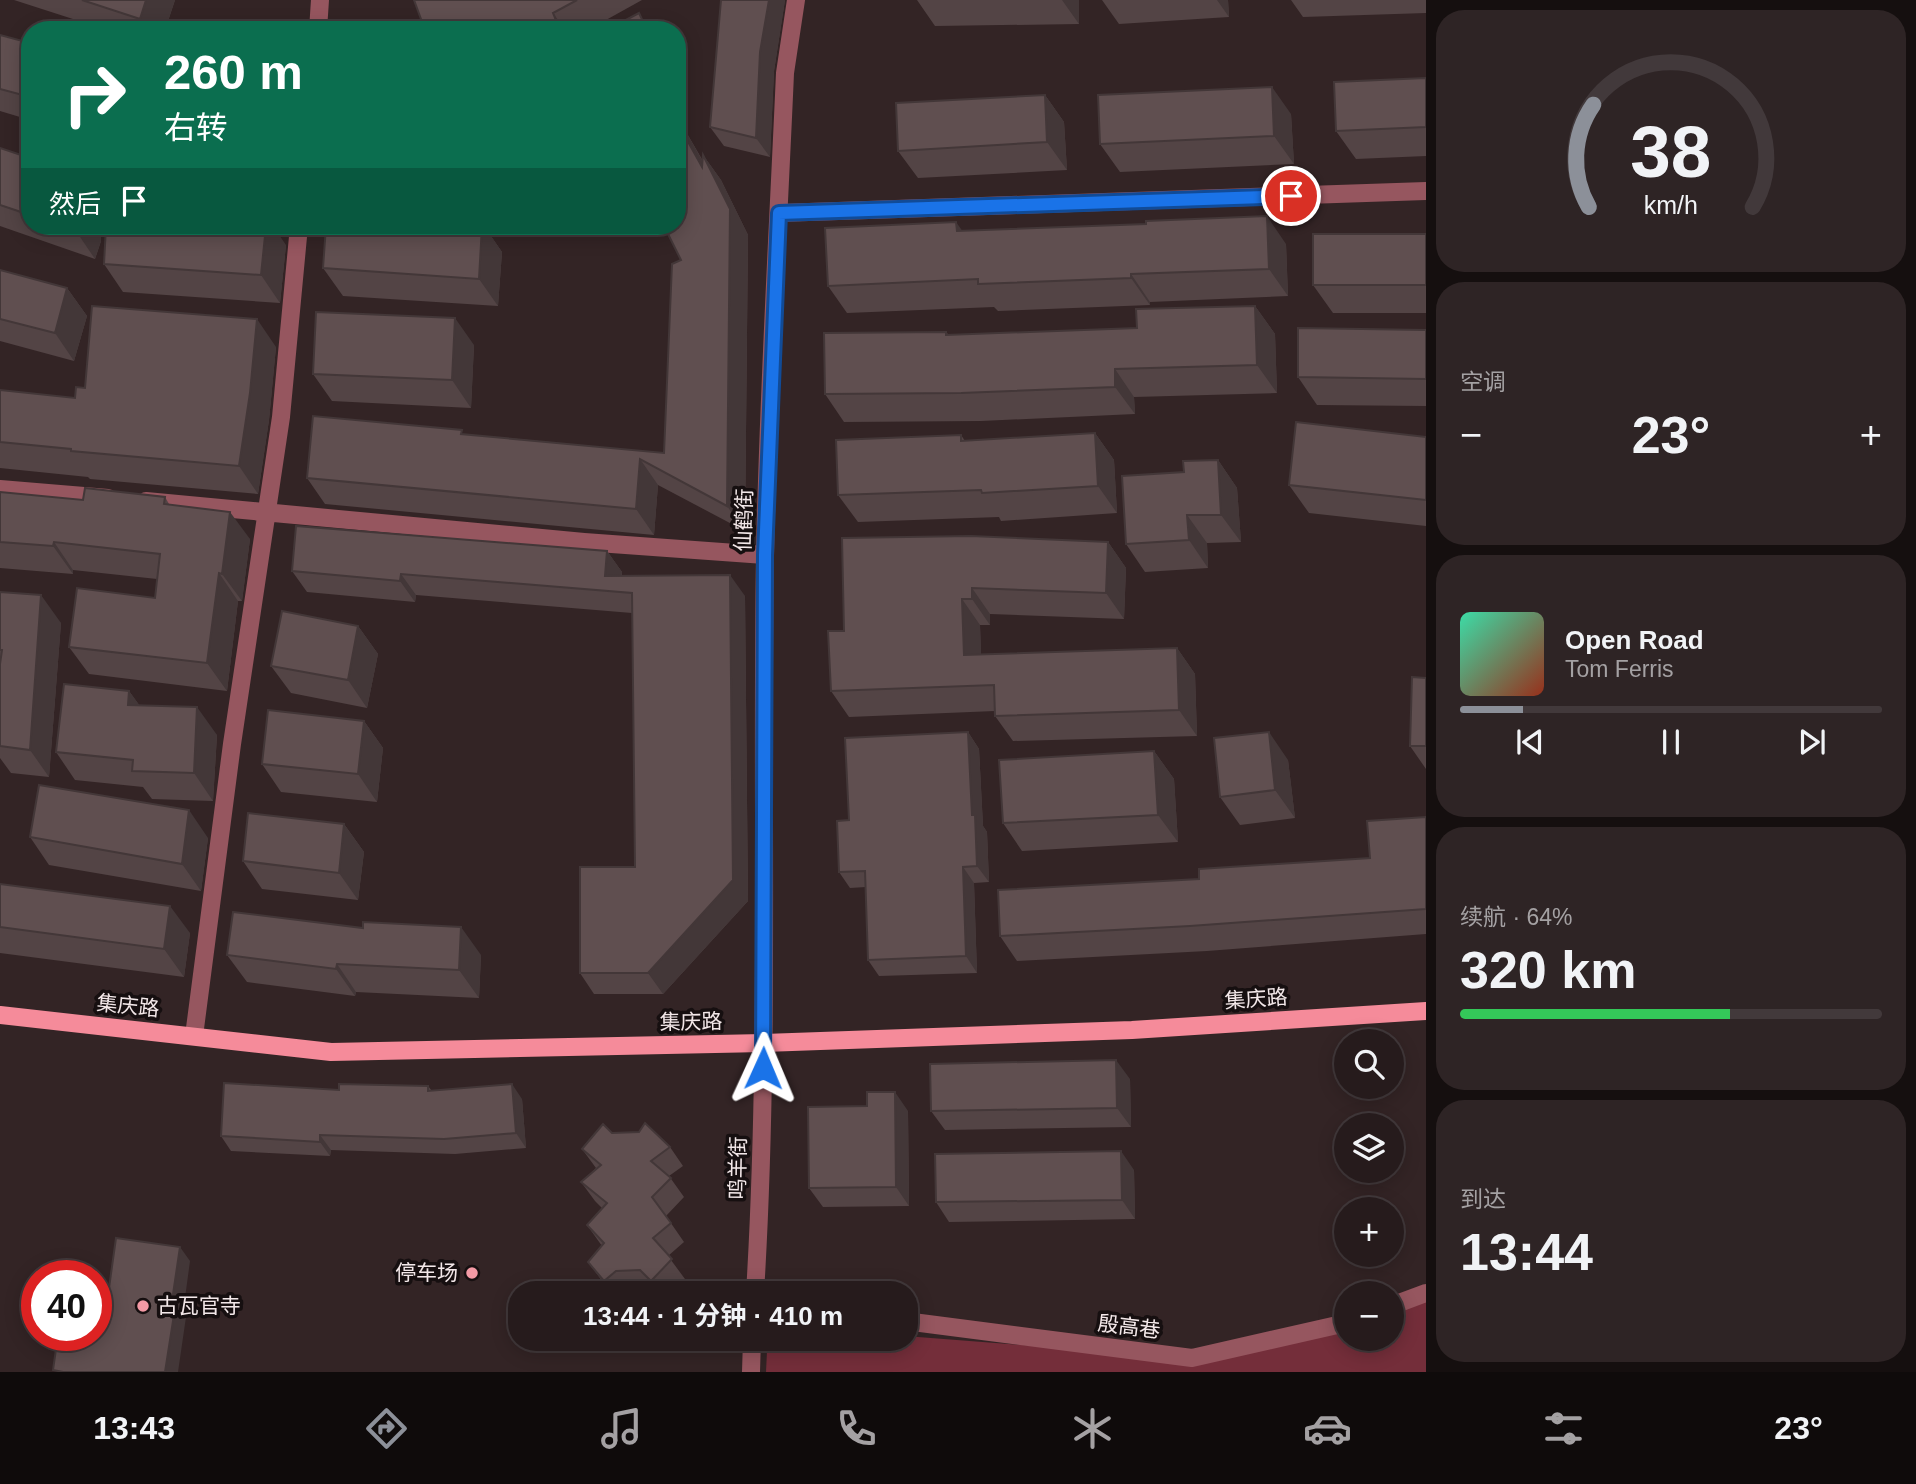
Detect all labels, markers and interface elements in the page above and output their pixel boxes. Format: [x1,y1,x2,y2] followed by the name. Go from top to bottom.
[164,45,303,99] text: 260 m
[49,49,140,140] icon: right
[164,110,228,146] text: 右转
[1631,112,1711,193] text: 38
[1261,166,1321,226] pin
[1272,177,1310,215] icon: arrive
[115,182,153,220] icon: arrive
[49,189,101,219] text: 然后
[1644,191,1698,219] text: km/h
[1460,369,1506,395] text: 空调
[1632,406,1710,464] text: 23°
[1460,414,1482,456] text: −
[1860,414,1882,456] text: +
[731,488,756,552] street label: 仙鹤街
[1565,625,1704,655] text: Open Road
[1565,656,1674,682] text: Tom Ferris
[1511,723,1549,761] icon: previous
[1652,723,1690,761] icon: pause
[1793,723,1831,761] icon: next
[1460,904,1572,930] text: 续航 · 64%
[1460,941,1636,999] text: 320 km
[1224,985,1288,1012] street label: 集庆路
[96,991,161,1020] street label: 集庆路
[659,1009,723,1034] street label: 集庆路
[1334,1029,1404,1351] map controls
[1334,1029,1404,1099] button: search
[726,1031,800,1105] position arrow
[1334,1113,1404,1183] button: layers
[725,1136,750,1200] street label: 鸣羊街
[1460,1186,1506,1212] text: 到达
[1334,1197,1404,1267] button: +
[1460,1223,1593,1281] text: 13:44
[21,1260,112,1351] speed limit sign: 40
[395,1261,458,1284] place label: 停车场
[464,1265,480,1281] marker: 停车场
[1334,1281,1404,1351] button: −
[157,1294,241,1317] place label: 古瓦官寺
[135,1298,151,1314] marker: 古瓦官寺
[583,1301,843,1331] text: 13:44 · 1 分钟 · 410 m
[1096,1311,1162,1342] street label: 殷高巷
[362,1404,411,1453] icon: directions
[597,1404,646,1453] icon: music
[832,1404,881,1453] icon: phone
[1068,1404,1117,1453] icon: climate
[1303,1404,1352,1453] icon: car
[1539,1404,1588,1453] icon: filters
[93,1410,175,1446] text: 13:43
[1774,1410,1823,1446] text: 23°

